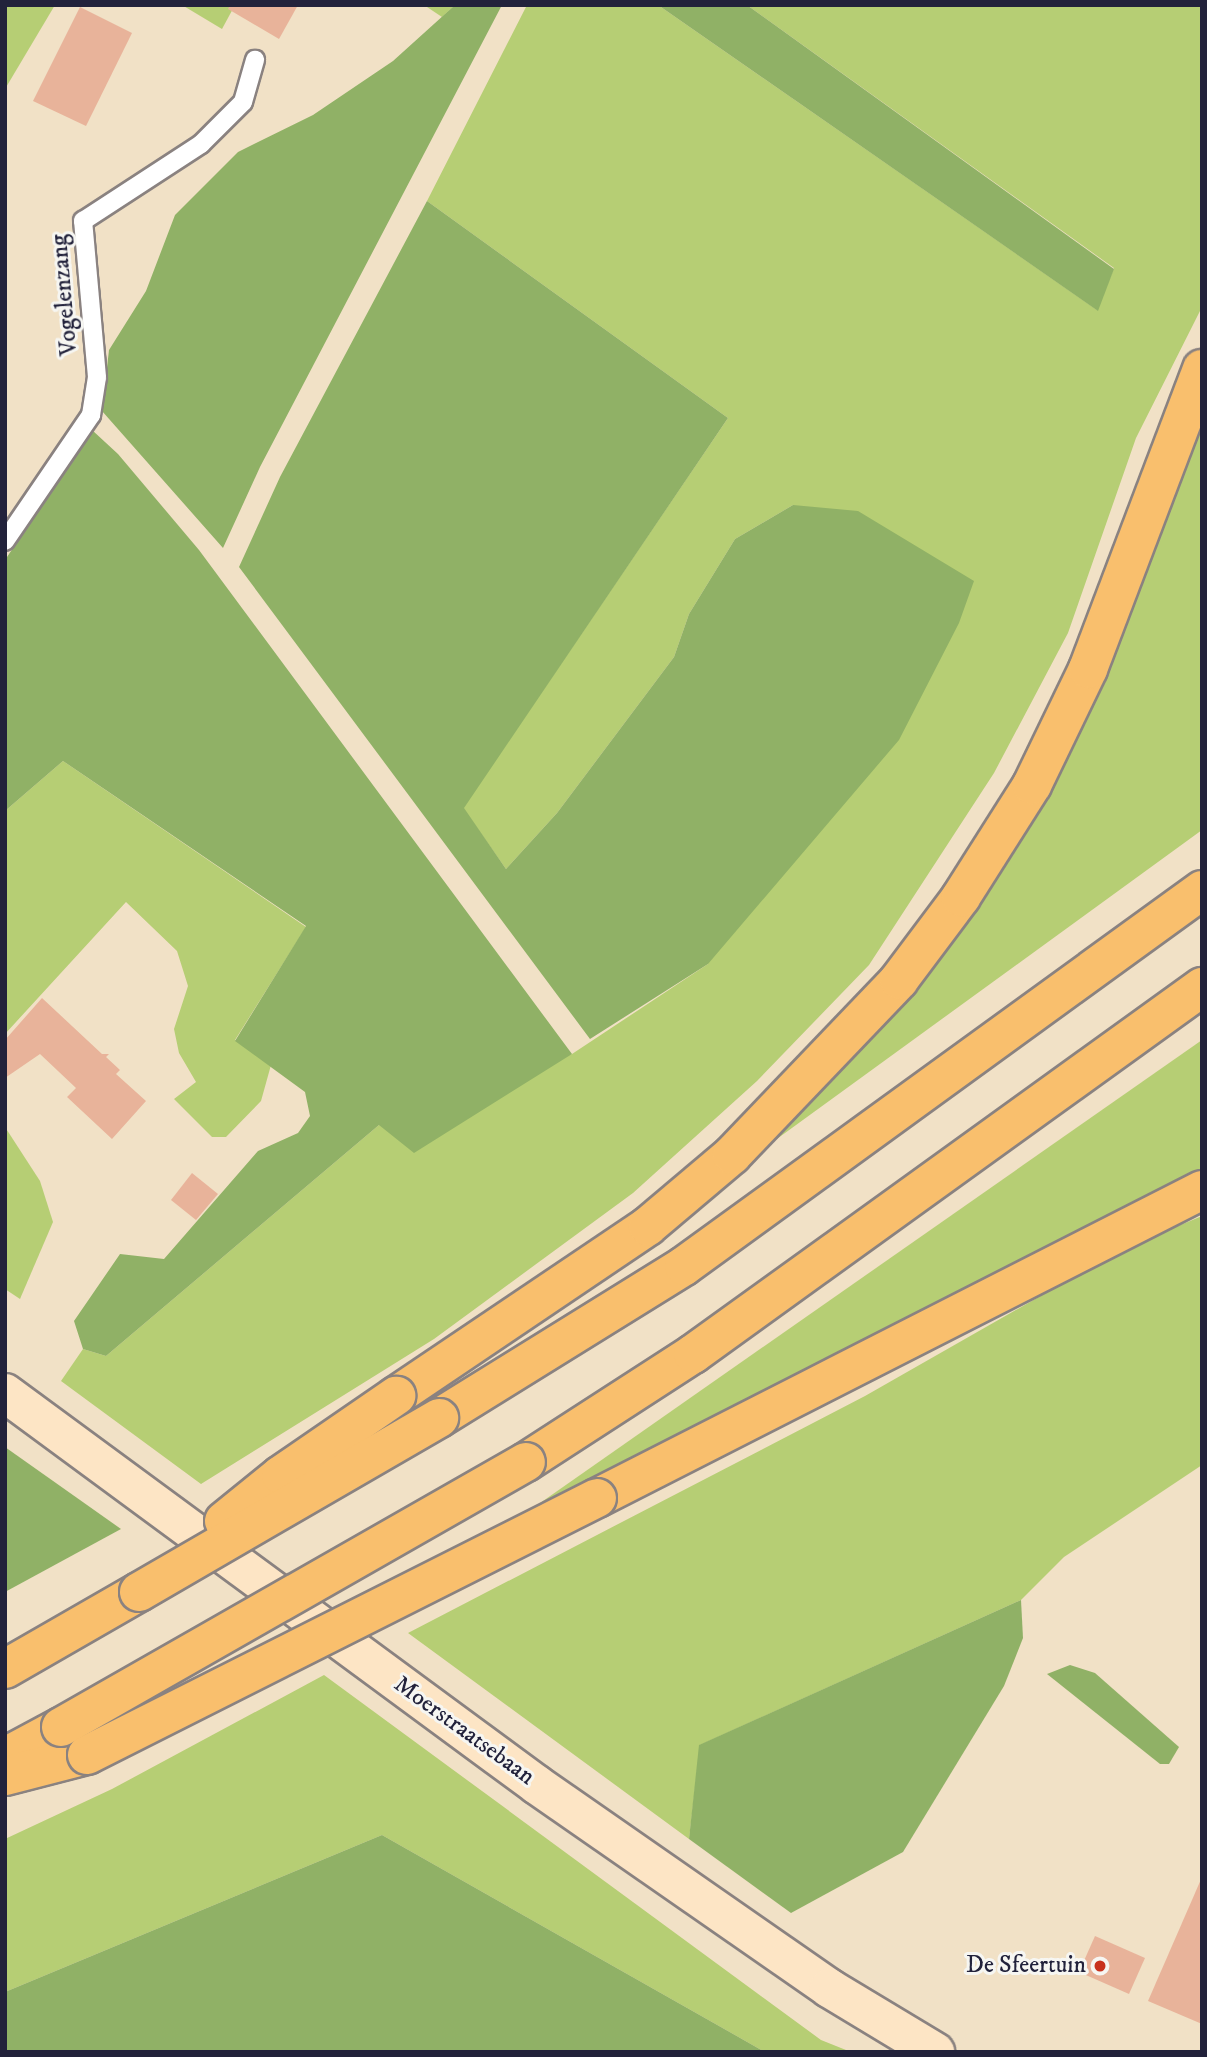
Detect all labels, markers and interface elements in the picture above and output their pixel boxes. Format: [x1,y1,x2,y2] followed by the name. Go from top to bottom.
[45,233,85,357] street label: Vogelenzang
[388,1670,540,1792] street label: Moerstraatsebaan
[966,1952,1086,1980] place label: De Sfeertuin
[1092,1958,1108,1974] marker: De Sfeertuin

